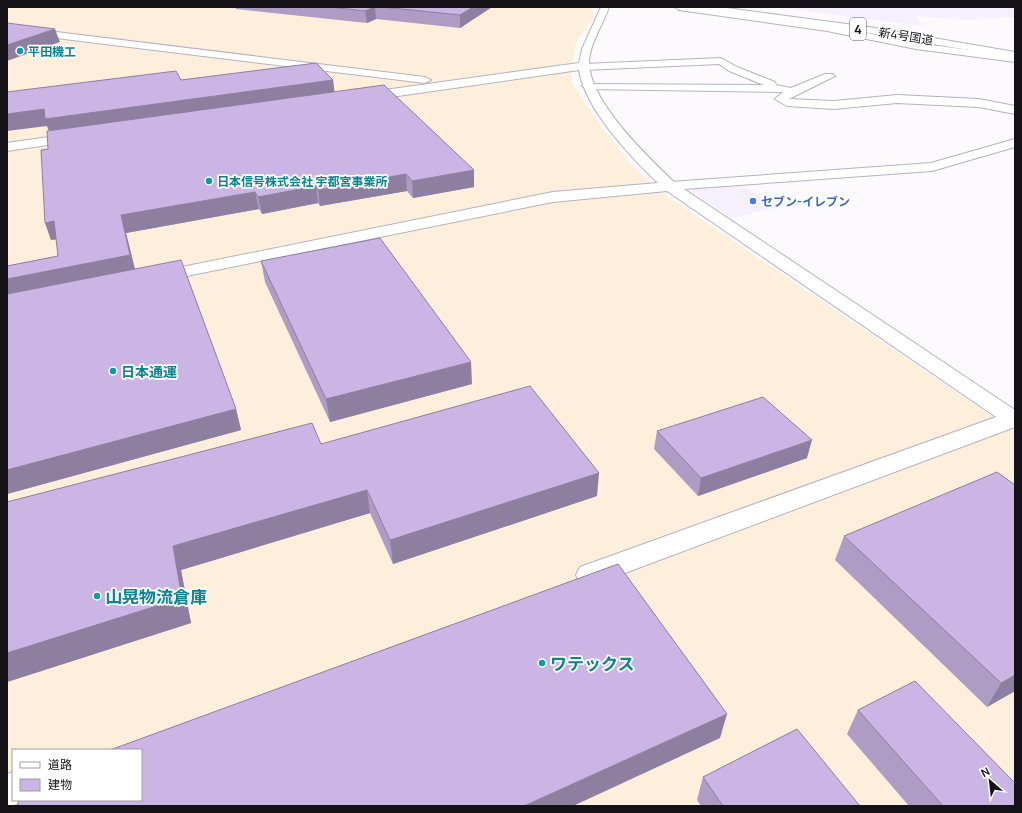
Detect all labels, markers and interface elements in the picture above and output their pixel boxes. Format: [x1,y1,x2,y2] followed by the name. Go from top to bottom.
[850,18,866,40] road number: 4
[877,23,935,49] street label: 新4号国道
[28,43,76,60] place label: 平田機工
[15,46,25,56] marker: 平田機工
[217,173,387,190] place label: 日本信号株式会社 宇都宮事業所
[204,176,214,186] marker: 日本信号株式会社 宇都宮事業所
[761,193,850,210] place label: セブン-イレブン
[748,196,758,206] marker: セブン-イレブン
[121,362,177,381] place label: 日本通運
[108,366,118,376] marker: 日本通運
[105,585,207,608] place label: 山晃物流倉庫
[92,591,102,601] marker: 山晃物流倉庫
[550,652,635,675] place label: ワテックス
[537,658,547,668] marker: ワテックス
[12,749,142,801] legend
[48,756,72,773] text: 道路
[970,761,1010,801] north arrow
[978,763,992,780] text: N
[48,776,72,793] text: 建物

